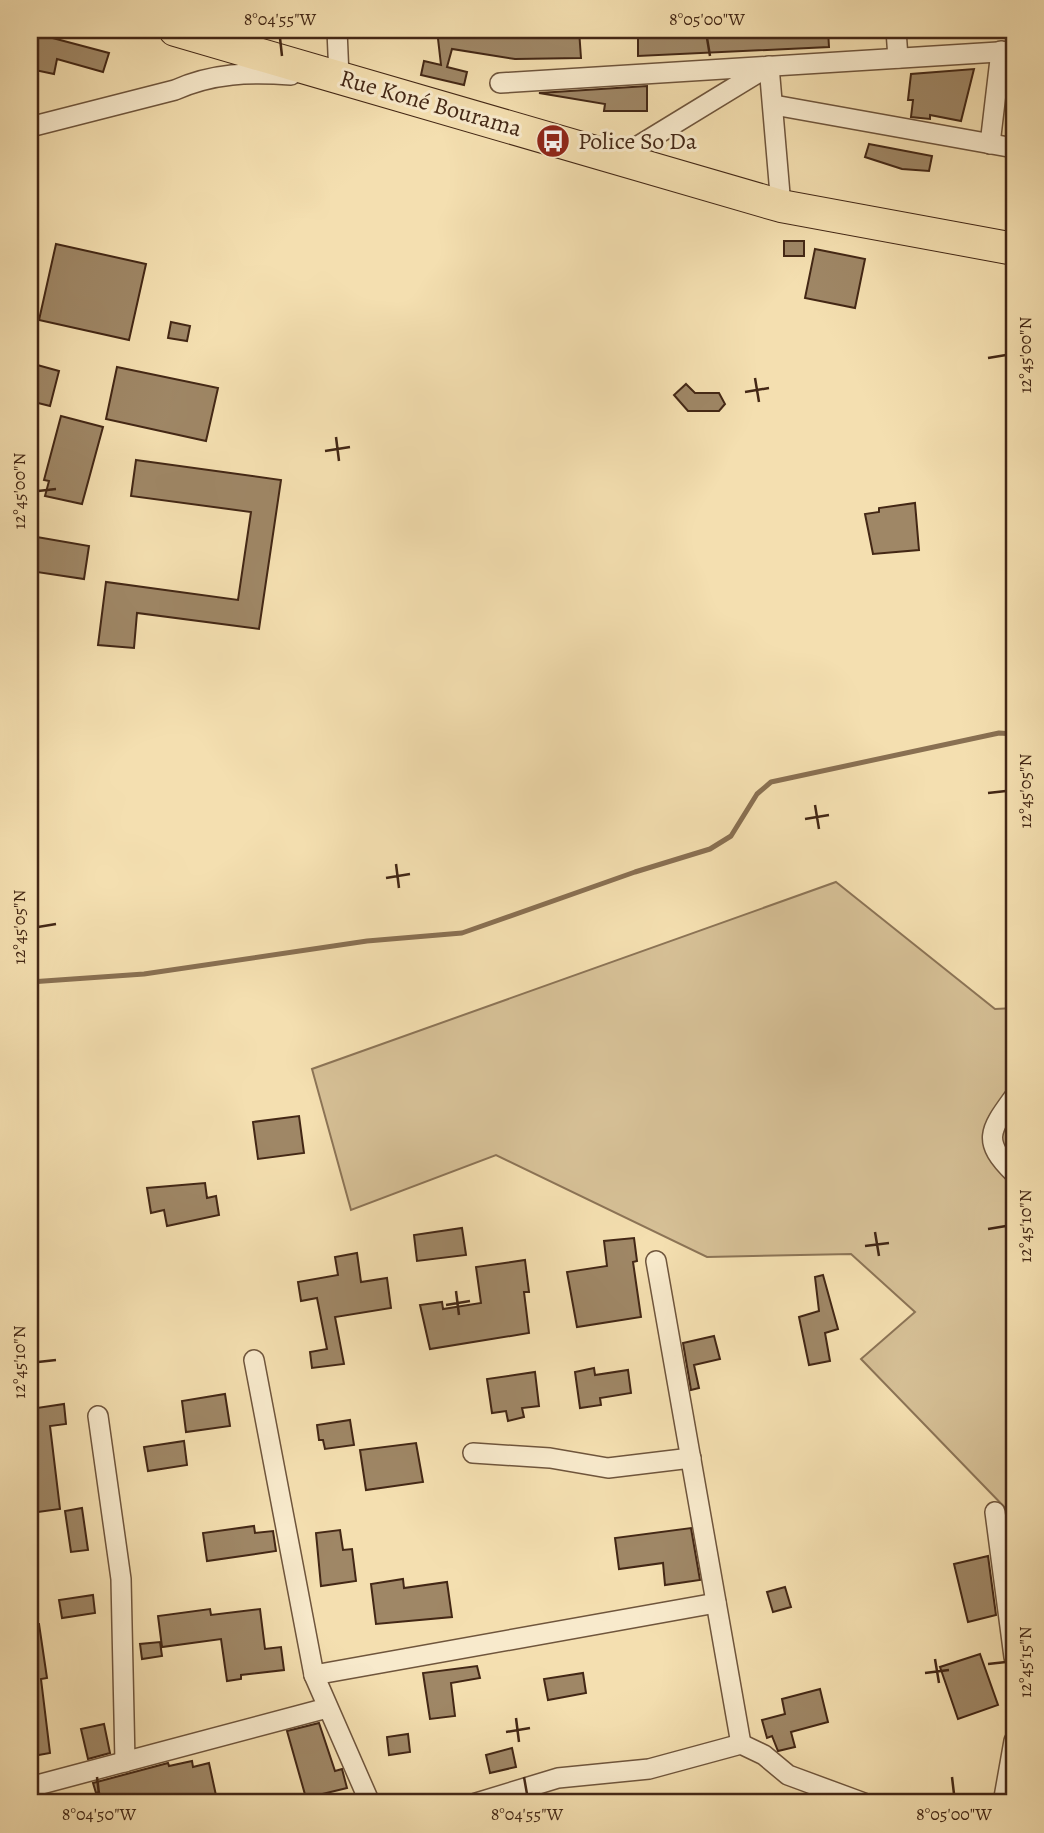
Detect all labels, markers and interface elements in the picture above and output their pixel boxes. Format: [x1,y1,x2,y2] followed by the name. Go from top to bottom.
[244,7,317,31] text: 8°04'55"W
[669,7,745,31] text: 8°05'00"W
[336,62,526,144] street label: Rue Koné Bourama
[534,122,572,160] bus stop icon: Police So Da
[578,125,698,157] place label: Police So Da
[1013,317,1037,393] text: 12°45'00"N
[7,453,31,529] text: 12°45'00"N
[1013,754,1037,828] text: 12°45'05"N
[7,890,31,964] text: 12°45'05"N
[1013,1189,1037,1263] text: 12°45'10"N
[7,1325,31,1399] text: 12°45'10"N
[1013,1626,1037,1698] text: 12°45'15"N
[62,1802,136,1826] text: 8°04'50"W
[491,1802,564,1826] text: 8°04'55"W
[916,1802,992,1826] text: 8°05'00"W

